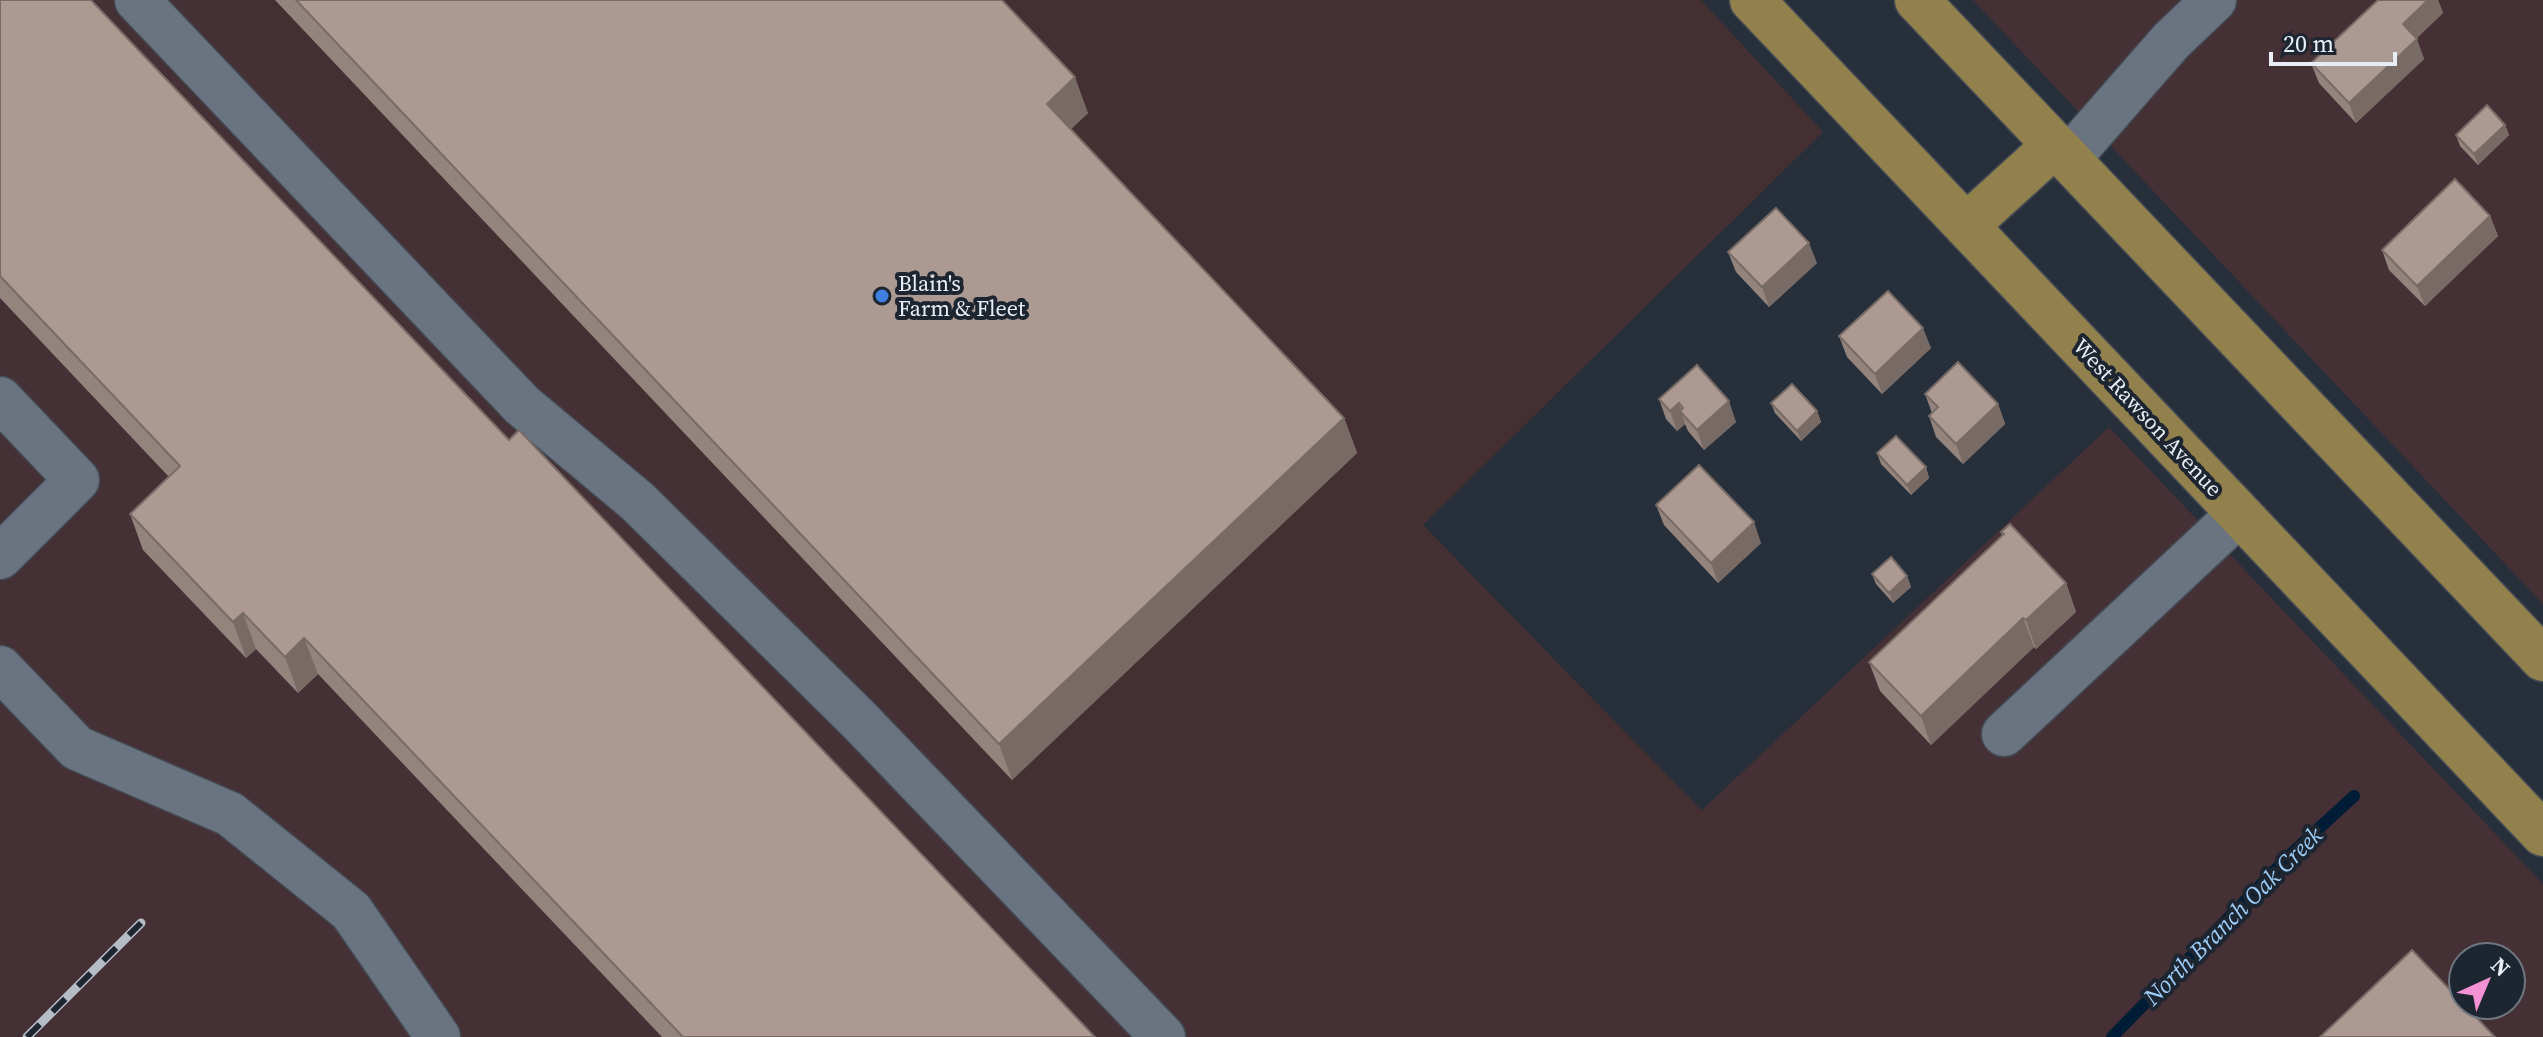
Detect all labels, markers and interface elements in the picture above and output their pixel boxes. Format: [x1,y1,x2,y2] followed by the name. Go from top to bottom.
[2271,16,2395,66] scale bar
[2283,27,2334,60] text: 20 m
[898,268,1026,323] place label: Blain's Farm & Fleet
[873,287,891,305] marker: Blain's Farm & Fleet
[2067,331,2229,503] street label: West Rawson Avenue
[2135,818,2330,1013] water label: North Branch Oak Creek
[2447,941,2527,1021] north arrow
[2485,950,2517,983] text: N

